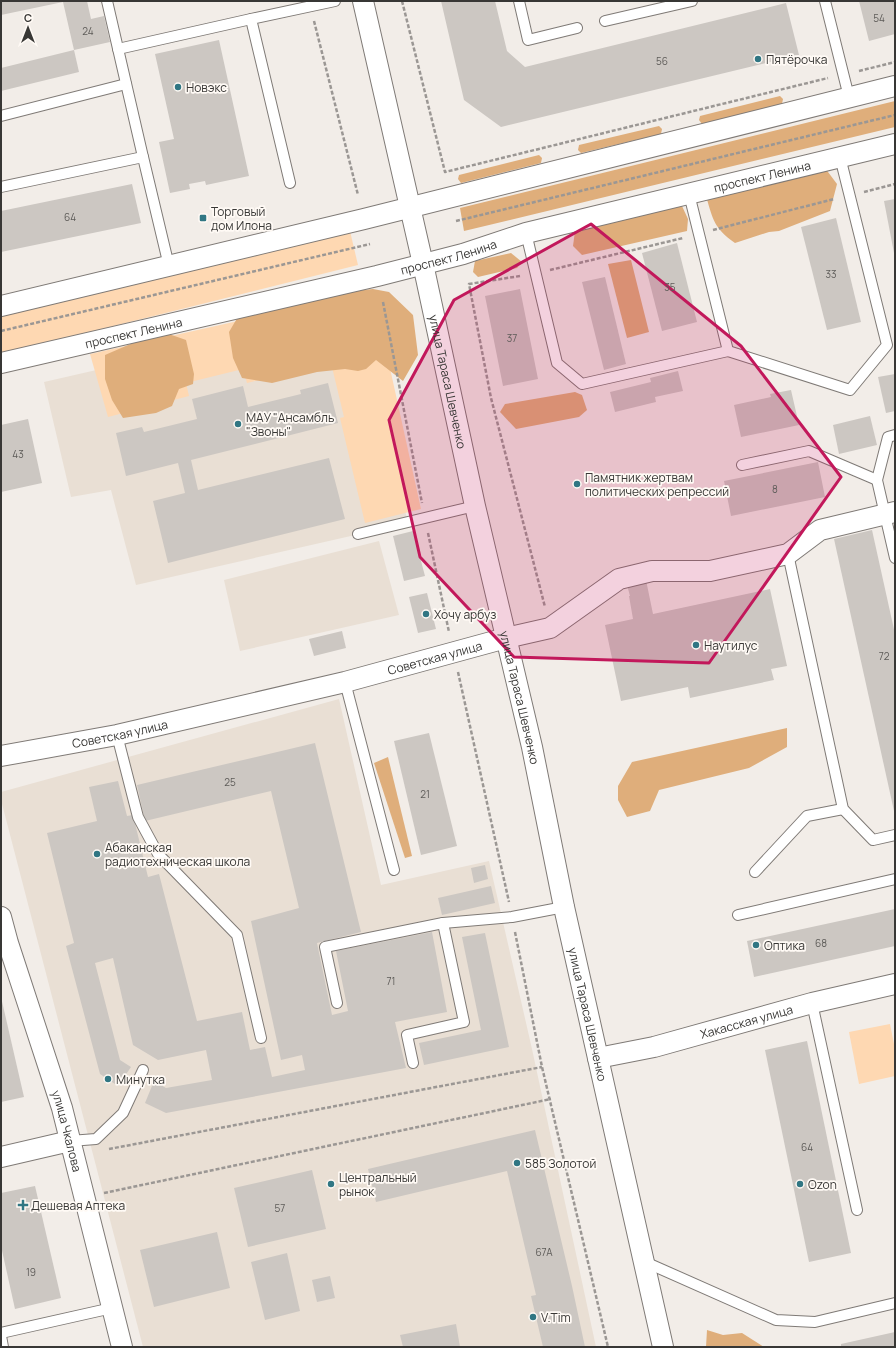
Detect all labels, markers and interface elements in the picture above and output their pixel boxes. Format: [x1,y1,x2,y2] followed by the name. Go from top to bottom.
[8,8,48,48] north arrow
[24,10,32,25] text: С
[873,11,885,25] house number: 54
[82,24,94,38] house number: 24
[766,51,827,68] place label: Пятёрочка
[656,54,668,68] house number: 56
[753,54,763,64] marker: Пятёрочка
[186,79,227,96] place label: Новэкс
[173,82,183,92] marker: Новэкс
[712,156,812,196] street label: проспект Ленина
[211,203,272,234] place label: Торговый дом Илона
[64,210,76,224] house number: 64
[198,213,208,223] marker: Торговый дом Илона
[399,235,499,278] street label: проспект Ленина
[825,267,837,281] house number: 33
[664,280,676,294] house number: 35
[83,313,184,352] street label: проспект Ленина
[426,313,471,450] street label: улица Тараса Шевченко
[507,331,517,345] house number: 37
[246,409,334,440] place label: МАУ "Ансамбль "Звоны"
[233,419,243,429] marker: МАУ "Ансамбль "Звоны"
[12,447,24,461] house number: 43
[585,469,729,500] place label: Памятник жертвам политических репрессий
[572,479,582,489] marker: Памятник жертвам политических репрессий
[772,482,778,496] house number: 8
[434,606,496,623] place label: Хочу арбуз
[421,609,431,619] marker: Хочу арбуз
[496,629,544,766] street label: улица Тараса Шевченко
[386,636,484,678] street label: Советская улица
[704,637,758,654] place label: Наутилус
[691,640,701,650] marker: Наутилус
[879,649,890,663] house number: 72
[71,715,169,751] street label: Советская улица
[224,775,236,789] house number: 25
[420,787,430,801] house number: 21
[105,839,250,870] place label: Абаканская радиотехническая школа
[92,849,102,859] marker: Абаканская радиотехническая школа
[815,936,827,950] house number: 68
[764,937,805,954] place label: Оптика
[751,940,761,950] marker: Оптика
[565,946,611,1083] street label: улица Тараса Шевченко
[387,974,395,988] house number: 71
[698,1000,795,1042] street label: Хакасская улица
[116,1071,165,1088] place label: Минутка
[103,1074,113,1084] marker: Минутка
[48,1088,86,1173] street label: улица Чкалова
[801,1140,813,1154] house number: 64
[525,1155,596,1172] place label: 585 Золотой
[512,1158,522,1168] marker: 585 Золотой
[339,1169,417,1200] place label: Центральный рынок
[808,1176,837,1193] place label: Ozon
[326,1179,336,1189] marker: Центральный рынок
[795,1179,805,1189] marker: Ozon
[31,1197,125,1214] place label: Дешевая Аптека
[18,1200,28,1210] marker: Дешевая Аптека
[275,1201,285,1215] house number: 57
[535,1245,553,1259] house number: 67А
[26,1265,36,1279] house number: 19
[541,1309,571,1326] place label: V.Tim
[528,1312,538,1322] marker: V.Tim

